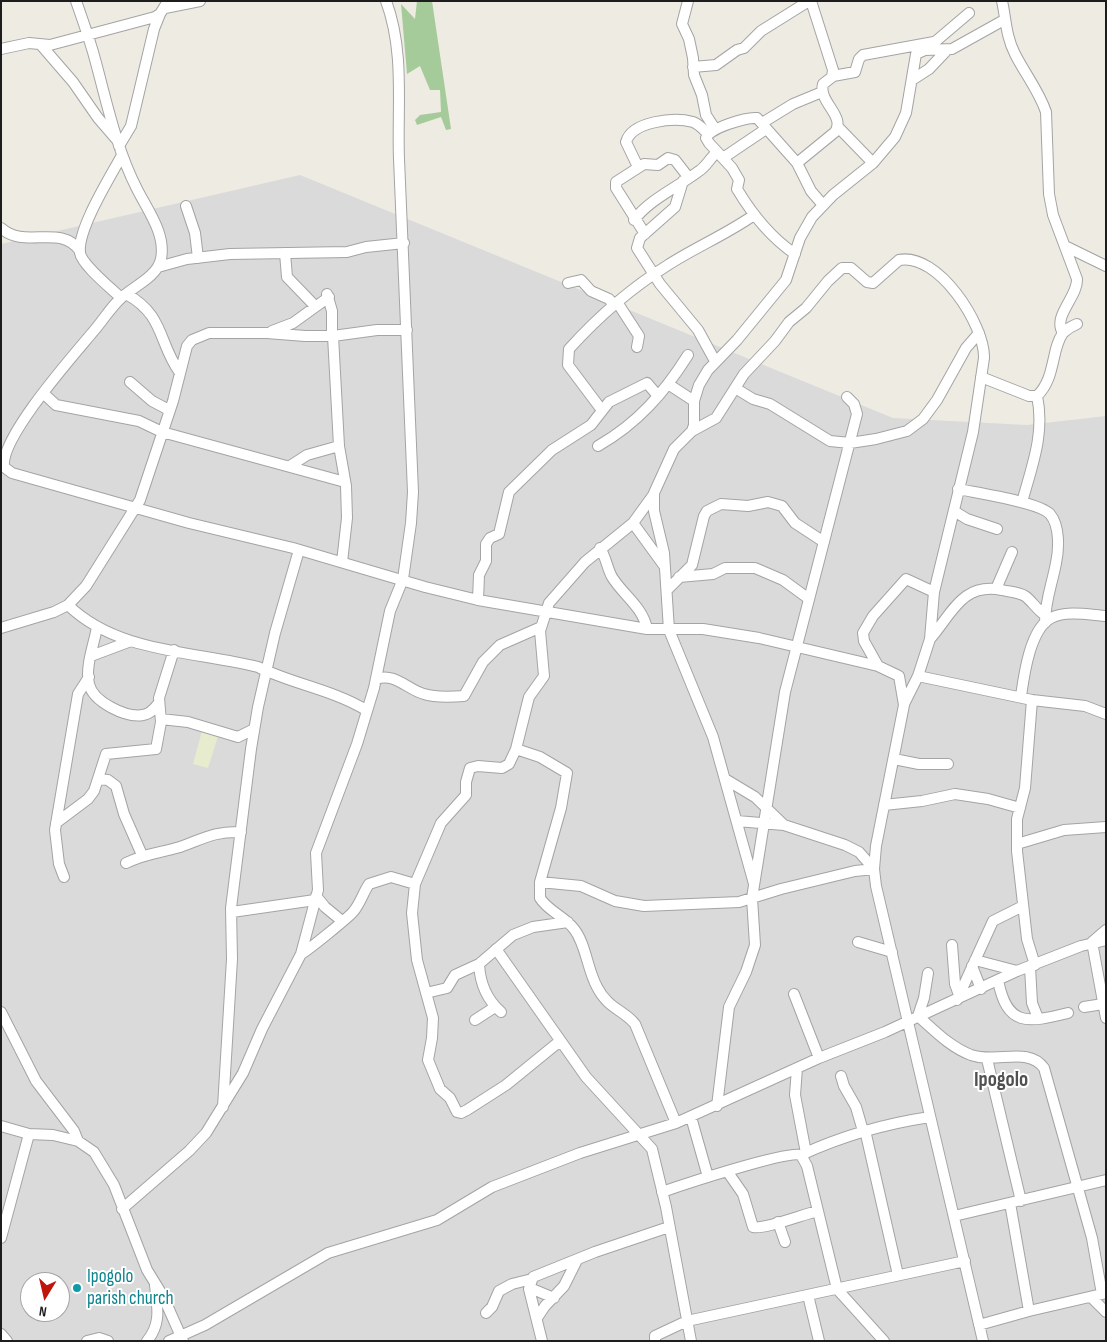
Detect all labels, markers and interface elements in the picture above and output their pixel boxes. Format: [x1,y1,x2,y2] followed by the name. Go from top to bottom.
[974,1068,1028,1094] district label: Ipogolo
[87,1266,174,1310] place label: Ipogolo parish church
[20,1272,70,1322] north arrow
[71,1282,83,1294] marker: Ipogolo parish church
[38,1302,48,1320] text: N

